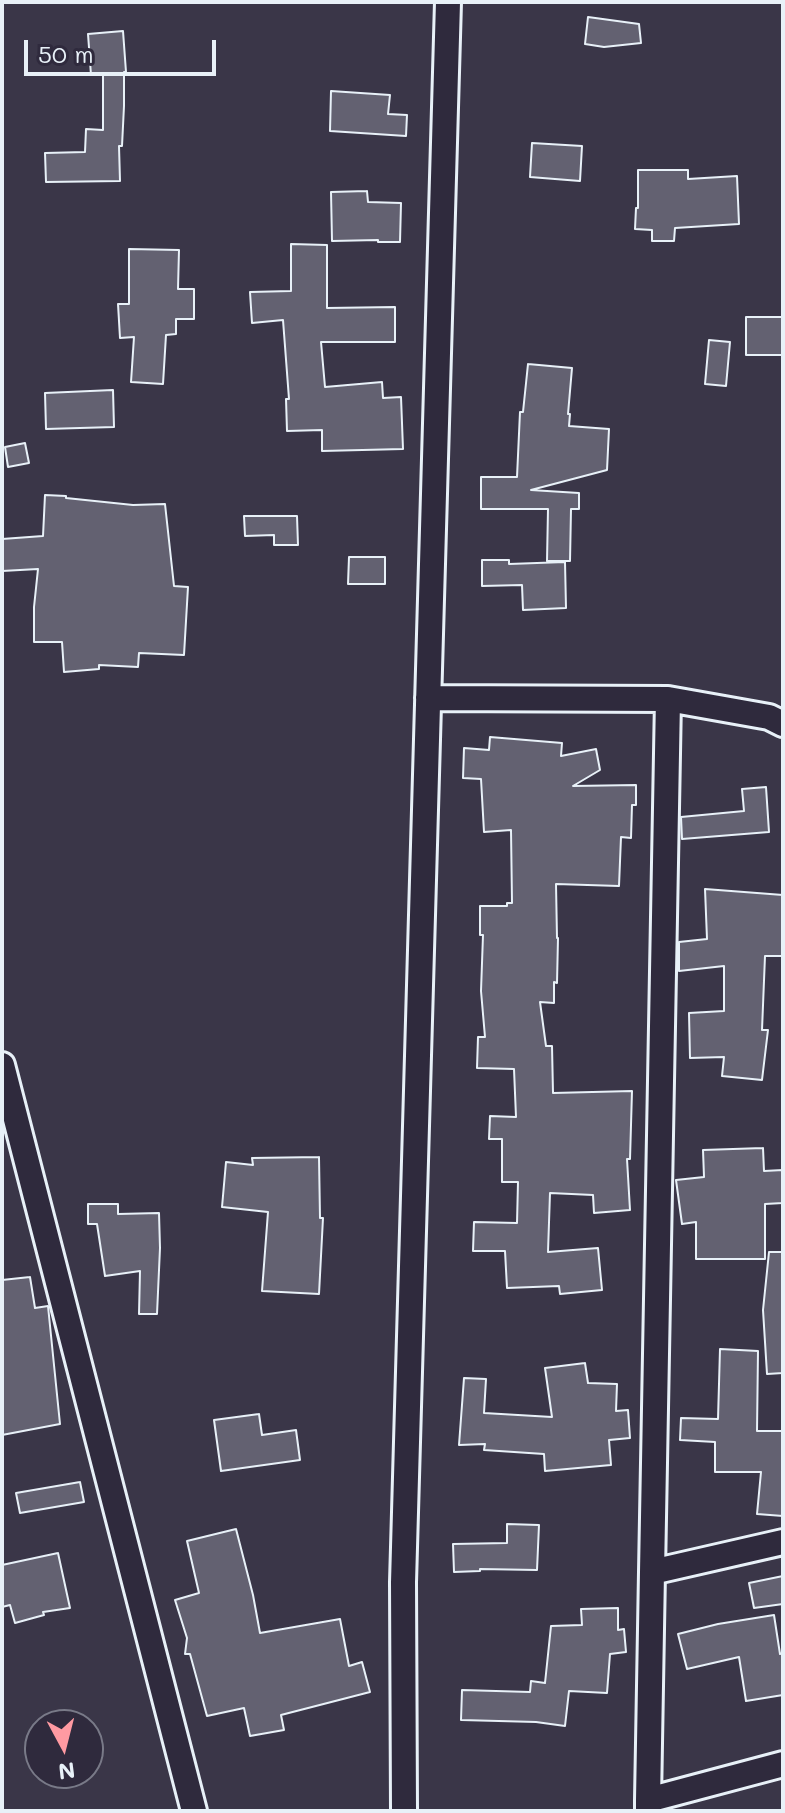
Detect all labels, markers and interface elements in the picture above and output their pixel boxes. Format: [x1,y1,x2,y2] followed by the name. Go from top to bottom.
[28,24,220,74] scale bar
[38,38,94,69] text: 50 m
[24,1709,104,1789] north arrow
[57,1756,77,1787] text: N

